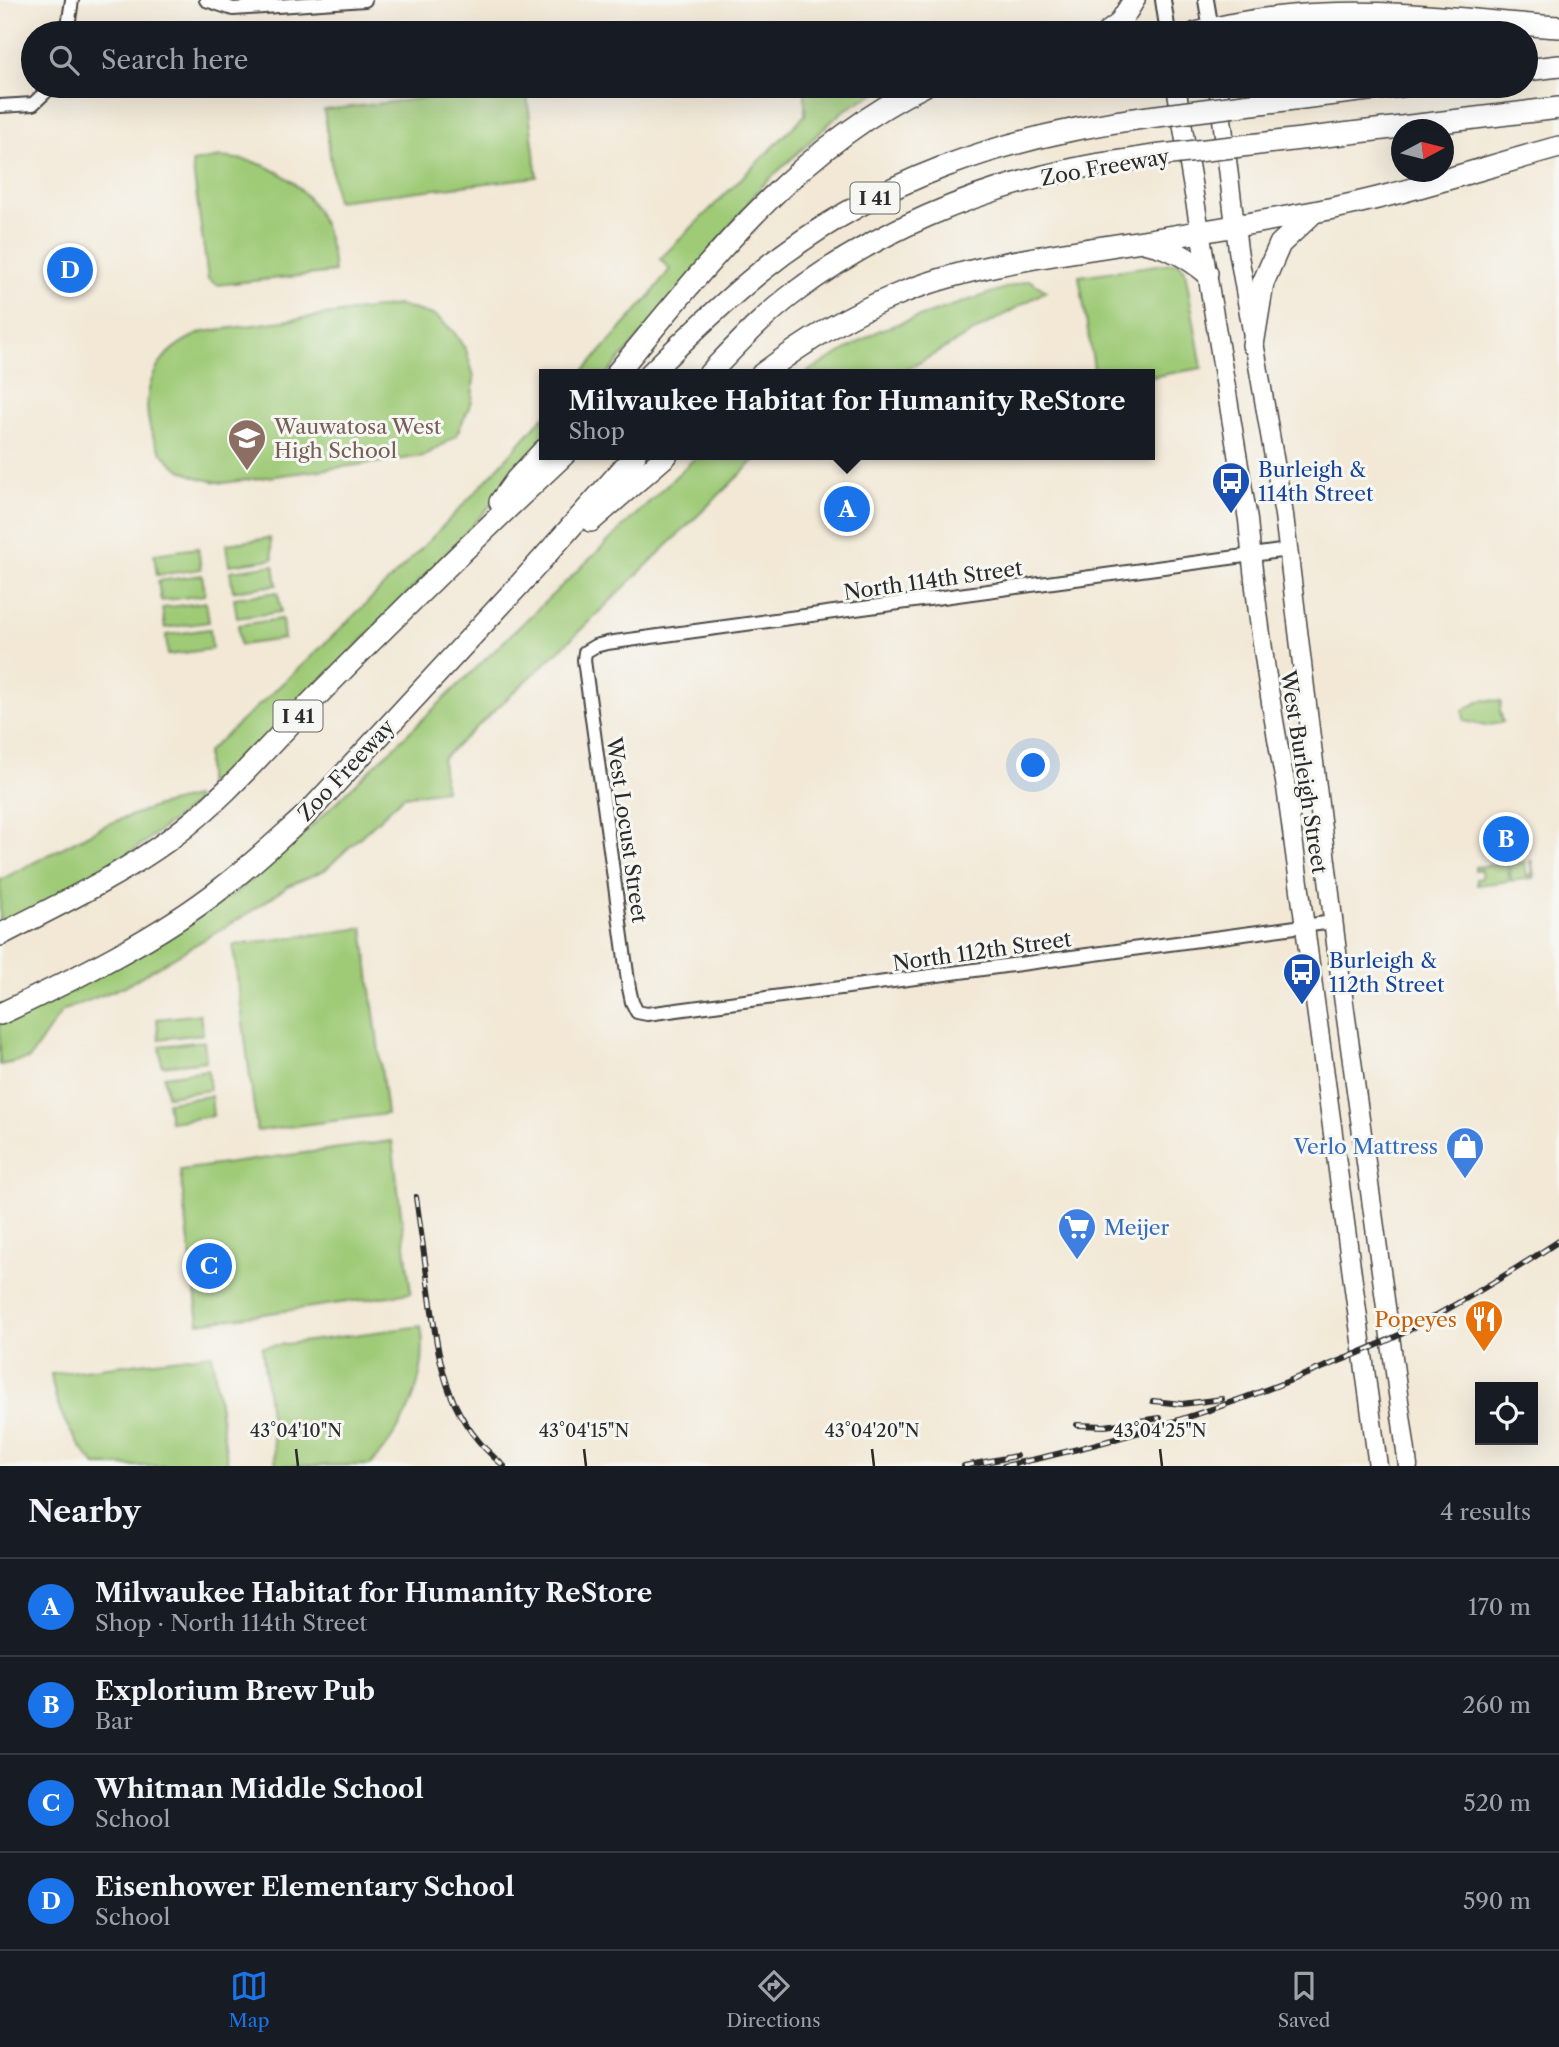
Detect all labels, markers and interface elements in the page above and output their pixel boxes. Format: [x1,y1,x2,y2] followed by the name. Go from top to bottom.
[21,21,1538,98] search box
[45,41,83,79] icon: search
[101,44,248,76] text: Search here
[1391,119,1454,182] north arrow
[1039,143,1171,191] street label: Zoo Freeway
[850,182,900,214] road number: I 41
[47,244,93,296] pin: D
[539,369,1155,460] popup
[568,385,1126,417] text: Milwaukee Habitat for Humanity ReStore
[273,414,442,463] place label: Wauwatosa West High School
[226,417,268,472] school or university icon: Wauwatosa West High School
[568,417,625,445] text: Shop
[1258,457,1374,506] place label: Burleigh & 114th Street
[1210,460,1252,515] bus stop icon: Burleigh & 114th Street
[824,483,870,535] pin: A
[842,555,1025,605] street label: North 114th Street
[1275,668,1332,876] street label: West Burleigh Street
[274,701,322,732] road number: I 41
[293,714,400,826] street label: Zoo Freeway
[601,735,652,925] street label: West Locust Street
[1016,748,1050,782] your location
[1483,813,1529,865] pin: B
[891,926,1073,976] street label: North 112th Street
[1329,948,1445,997] place label: Burleigh & 112th Street
[1281,951,1323,1006] bus stop icon: Burleigh & 112th Street
[1444,1125,1486,1180] shop icon: Verlo Mattress
[1293,1134,1438,1159] place label: Verlo Mattress
[1056,1206,1098,1261] supermarket icon: Meijer
[1104,1215,1170,1240] place label: Meijer
[186,1240,232,1292] pin: C
[1463,1298,1505,1353] restaurant icon: Popeyes
[1374,1307,1457,1332] place label: Popeyes
[1475,1382,1538,1445] map controls
[1475,1382,1538,1445] button: locate
[250,1420,342,1442] text: 43°04'10"N
[539,1420,629,1442] text: 43°04'15"N
[824,1420,920,1442] text: 43°04'20"N
[1113,1420,1207,1442] text: 43°04'25"N
[28,1493,141,1530] text: Nearby
[1440,1498,1531,1526] text: 4 results
[95,1577,652,1609] text: Milwaukee Habitat for Humanity ReStore
[42,1593,60,1621] text: A
[1468,1593,1531,1621] text: 170 m
[95,1609,368,1637] text: Shop · North 114th Street
[95,1675,375,1707] text: Explorium Brew Pub
[42,1691,60,1719] text: B
[1462,1691,1531,1719] text: 260 m
[95,1707,133,1735] text: Bar
[95,1773,424,1805] text: Whitman Middle School
[42,1789,60,1817] text: C
[1463,1789,1531,1817] text: 520 m
[95,1805,170,1833] text: School
[95,1871,515,1903] text: Eisenhower Elementary School
[41,1887,61,1915] text: D
[1463,1887,1531,1915] text: 590 m
[95,1903,170,1931] text: School
[229,1967,269,2032] tab: Map
[727,1967,820,2032] tab: Directions
[1278,1967,1330,2032] tab: Saved

